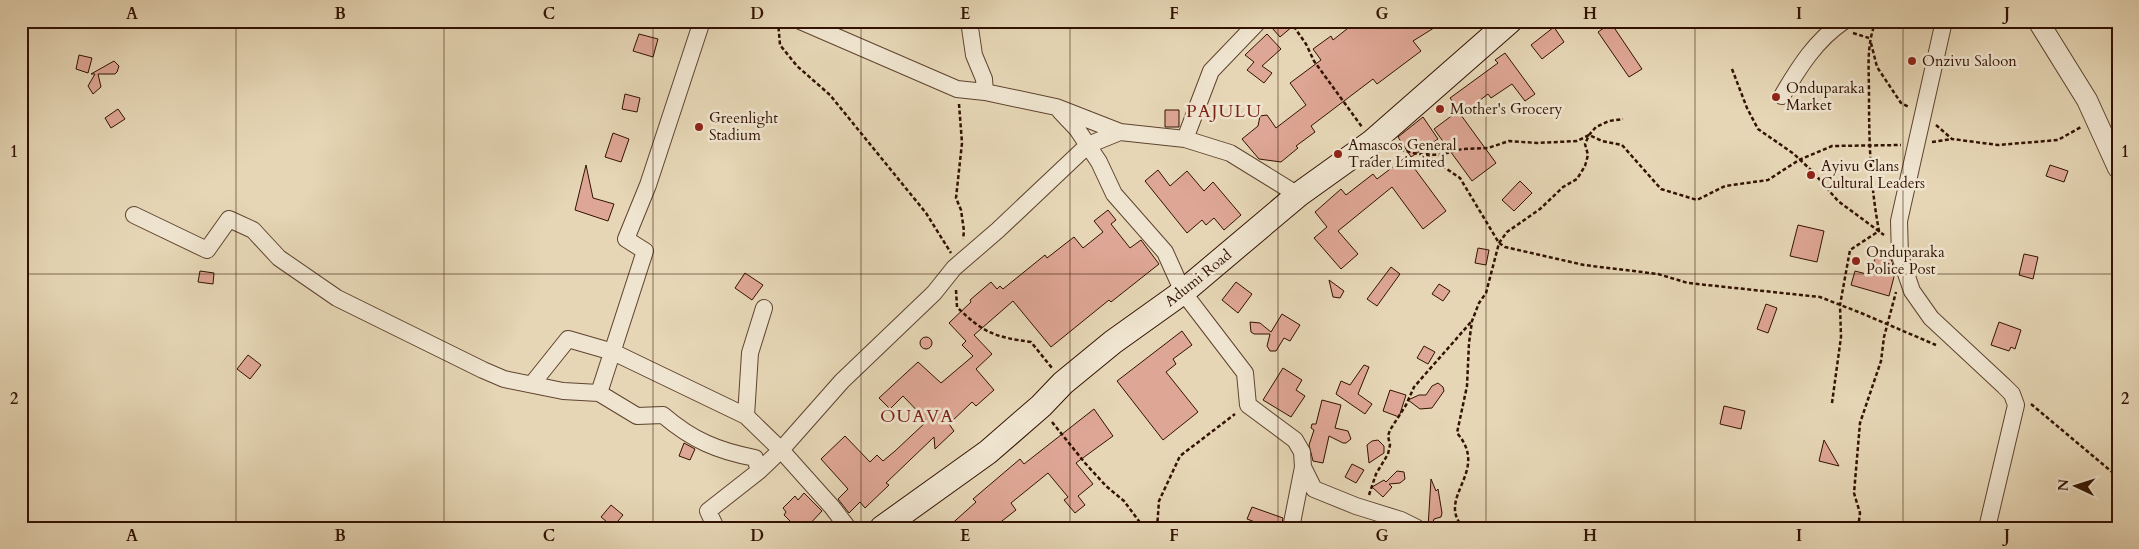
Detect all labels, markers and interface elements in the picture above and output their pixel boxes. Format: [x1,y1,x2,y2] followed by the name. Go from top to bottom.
[126,3,138,25] text: A
[334,3,346,25] text: B
[543,3,555,25] text: C
[750,3,764,25] text: D
[960,3,970,25] text: E
[1169,3,1179,25] text: F
[1375,3,1389,25] text: G
[1583,3,1597,25] text: H
[1796,3,1802,25] text: I
[2002,3,2010,25] text: J
[1922,51,2017,71] place label: Onzivu Saloon
[1906,55,1918,67] marker: Onzivu Saloon
[1786,78,1865,115] place label: Onduparaka Market
[1770,91,1782,103] marker: Onduparaka Market
[1186,99,1262,124] district label: PAJULU
[1450,99,1563,119] place label: Mother's Grocery
[1434,103,1446,115] marker: Mother's Grocery
[709,108,778,145] place label: Greenlight Stadium
[693,121,705,133] marker: Greenlight Stadium
[1348,135,1457,172] place label: Amascos General Trader Limited
[10,141,18,163] text: 1
[2121,141,2129,163] text: 1
[1332,148,1344,160] marker: Amascos General Trader Limited
[1821,156,1925,193] place label: Ayivu Clans Cultural Leaders
[1805,169,1817,181] marker: Ayivu Clans Cultural Leaders
[1866,242,1945,279] place label: Onduparaka Police Post
[1160,245,1236,311] street label: Adumi Road
[1850,255,1862,267] marker: Onduparaka Police Post
[10,388,18,410] text: 2
[2121,388,2129,410] text: 2
[880,404,954,429] district label: OUAVA
[2052,462,2102,512] north arrow
[2054,478,2073,492] text: N
[126,525,138,547] text: A
[334,525,346,547] text: B
[543,525,555,547] text: C
[750,525,764,547] text: D
[960,525,970,547] text: E
[1169,525,1179,547] text: F
[1375,525,1389,547] text: G
[1583,525,1597,547] text: H
[1796,525,1802,547] text: I
[2002,525,2010,547] text: J

